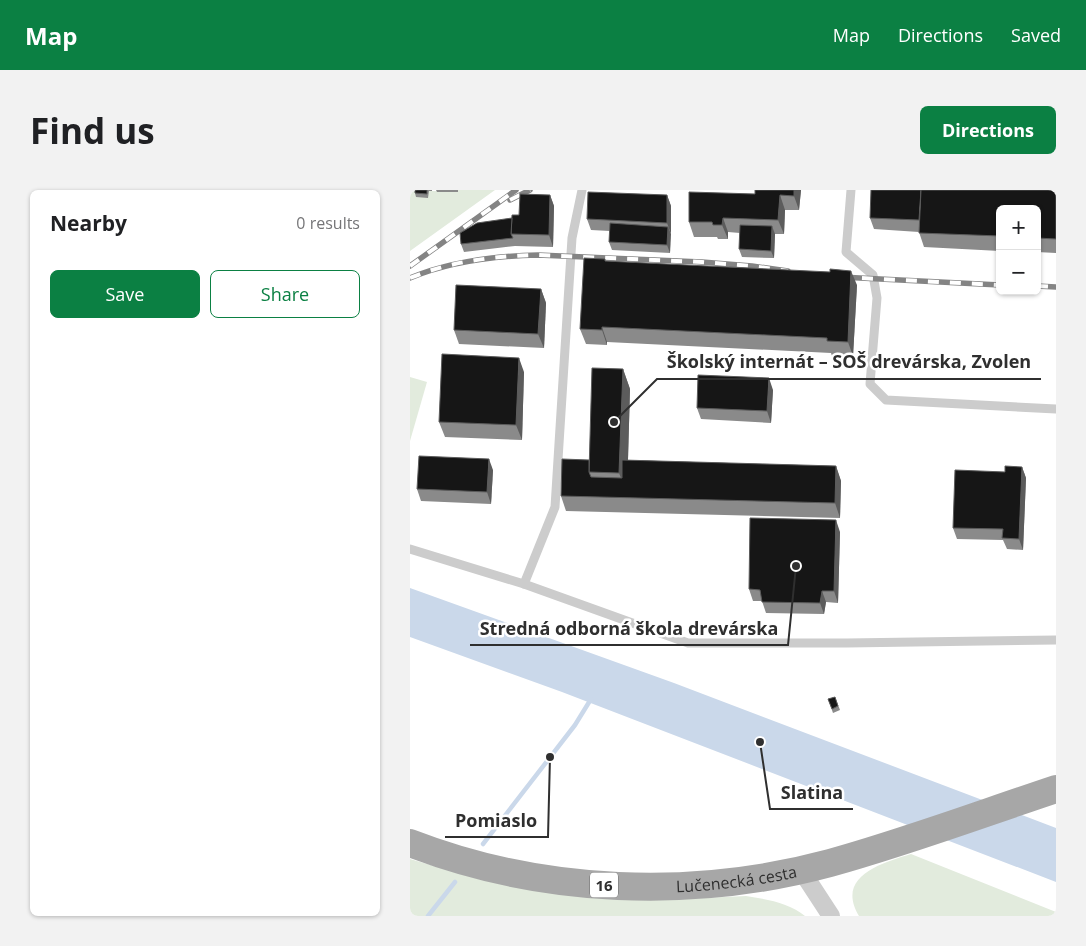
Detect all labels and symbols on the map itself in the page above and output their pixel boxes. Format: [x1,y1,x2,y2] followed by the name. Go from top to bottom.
[657,346,1041,379] callout: Školský internát – SOŠ drevárska, Zvolen
[667,349,1031,373] text: Školský internát – SOŠ drevárska, Zvolen
[470,612,788,645] callout: Stredná odborná škola drevárska
[480,616,778,640] text: Stredná odborná škola drevárska
[770,776,853,809] callout: Slatina
[781,780,843,804] text: Slatina
[445,804,548,837] callout: Pomiaslo
[455,808,537,832] text: Pomiaslo
[675,860,799,897] street label: Lučenecká cesta
[590,872,618,898] road number: 16

